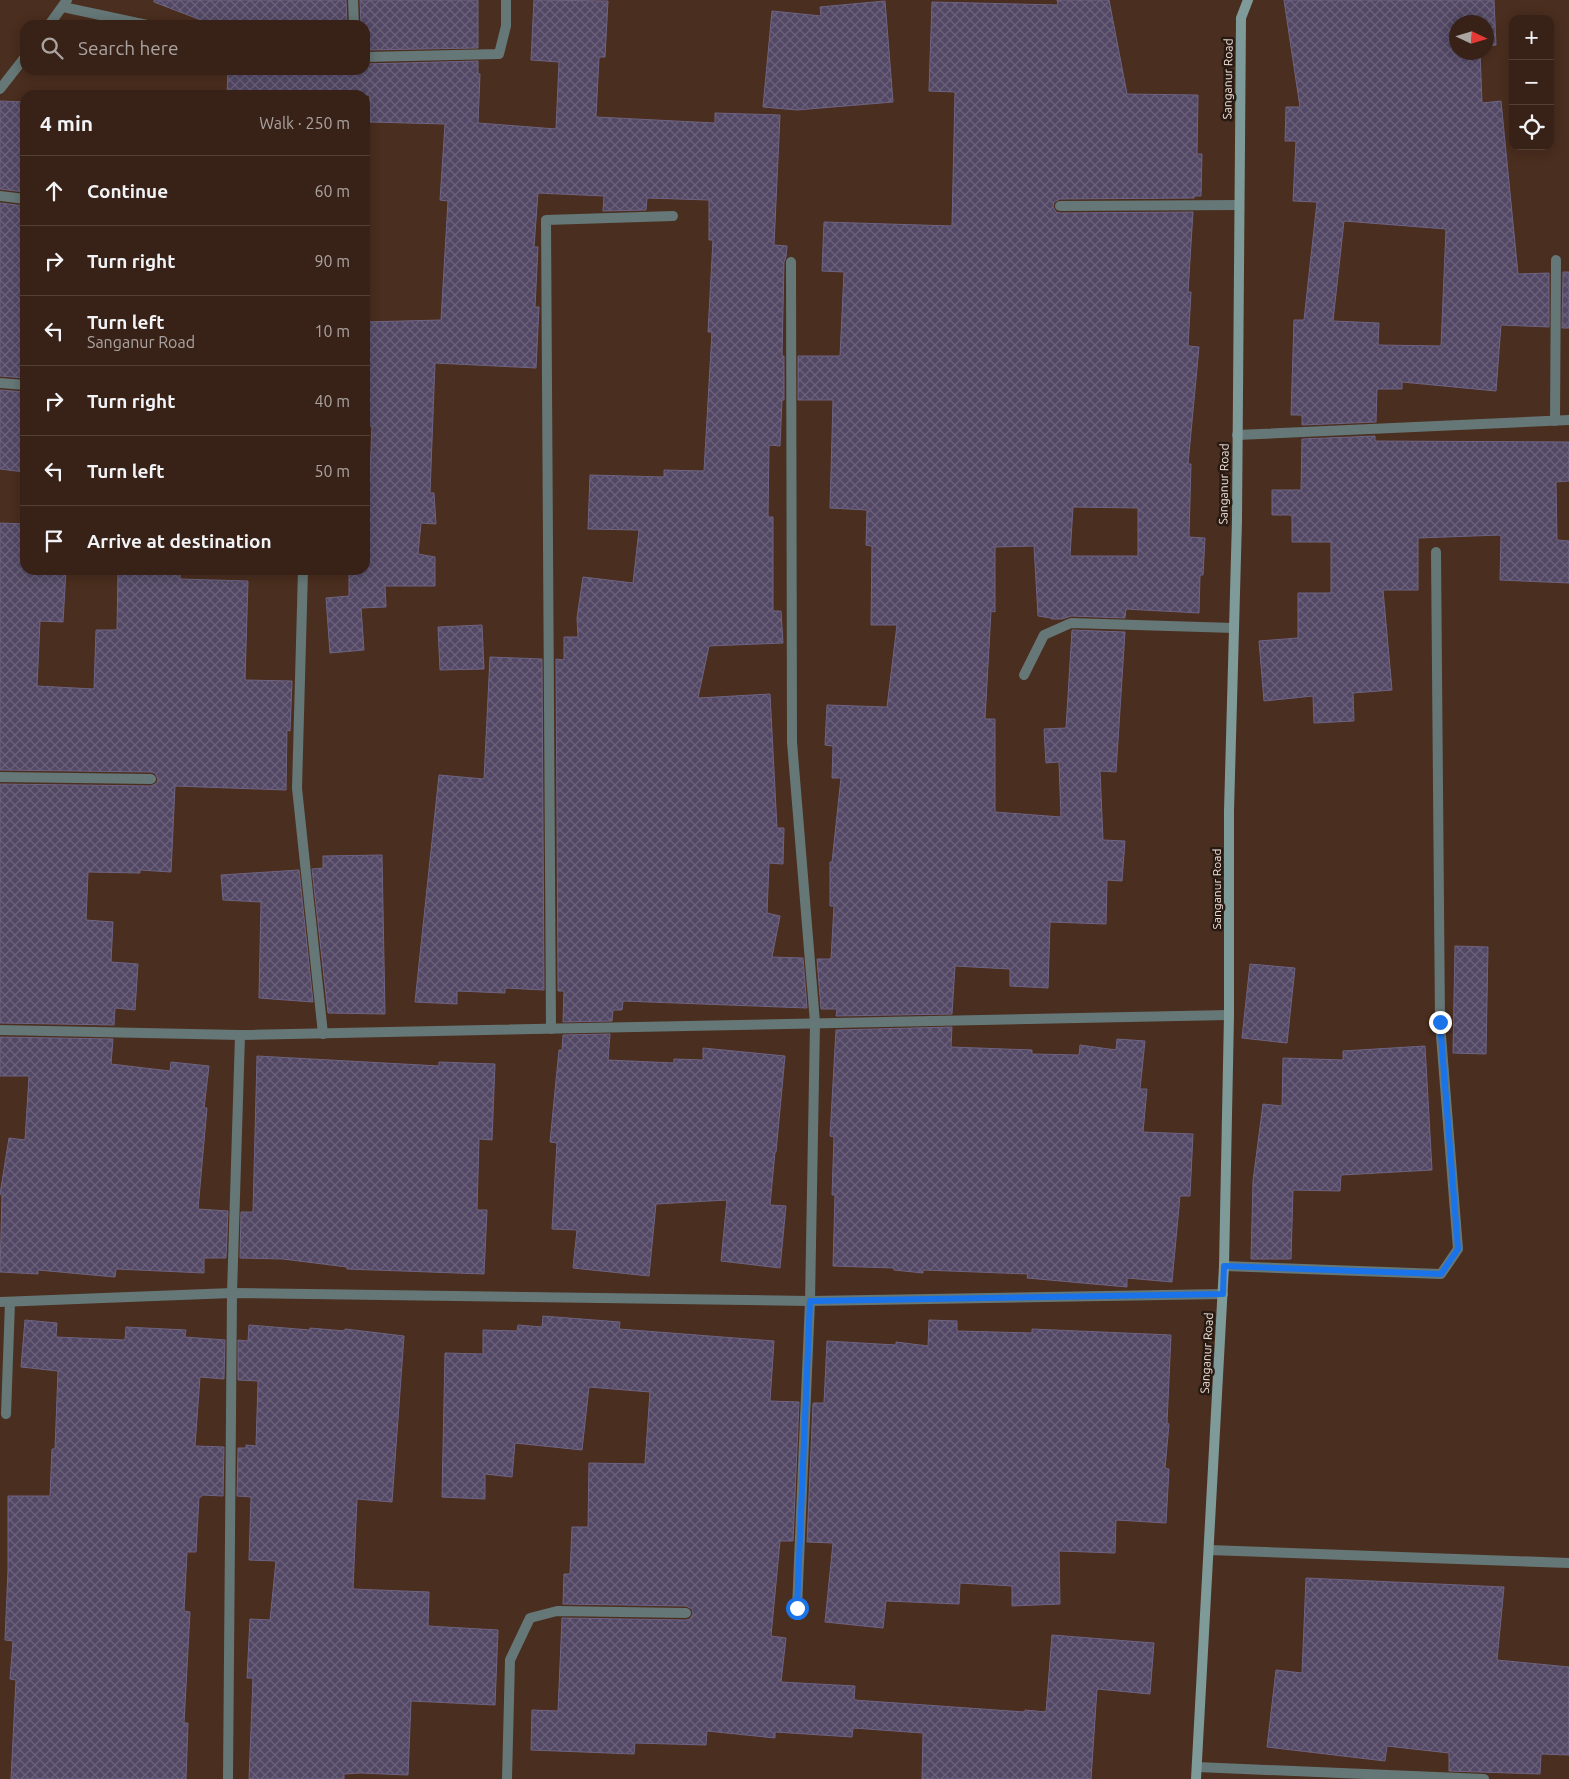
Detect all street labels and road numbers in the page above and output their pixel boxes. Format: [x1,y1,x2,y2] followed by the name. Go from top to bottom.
[1220,38,1235,120] street label: Sanganur Road
[1216,443,1231,525] street label: Sanganur Road
[1210,848,1223,930] street label: Sanganur Road
[1198,1312,1215,1394] street label: Sanganur Road

